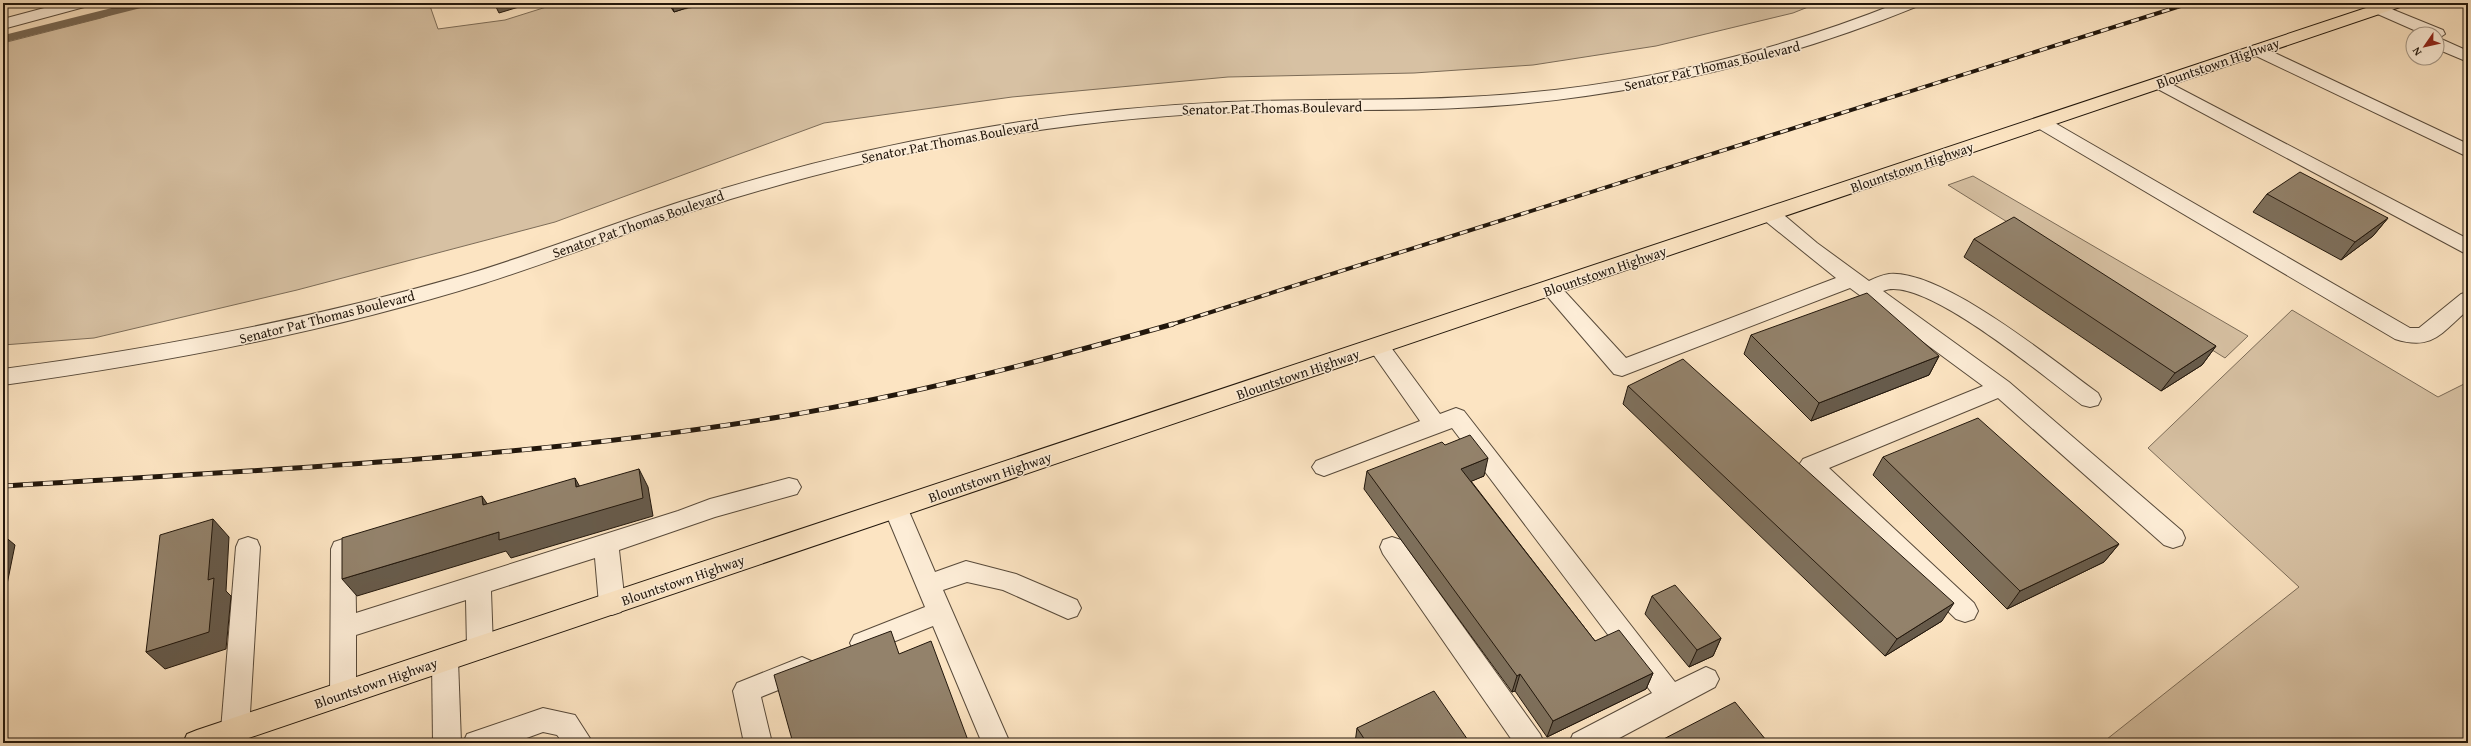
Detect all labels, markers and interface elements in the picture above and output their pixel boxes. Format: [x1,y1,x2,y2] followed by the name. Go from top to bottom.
[2405,26,2445,66] north arrow
[2154,33,2282,93] street label: Blountstown Highway
[1622,36,1803,96] street label: Senator Pat Thomas Boulevard
[2408,44,2425,59] text: N
[1182,96,1363,120] street label: Senator Pat Thomas Boulevard
[860,114,1041,168] street label: Senator Pat Thomas Boulevard
[1848,137,1976,197] street label: Blountstown Highway
[550,185,727,263] street label: Senator Pat Thomas Boulevard
[1541,241,1669,301] street label: Blountstown Highway
[237,285,417,348] street label: Senator Pat Thomas Boulevard
[1234,344,1362,404] street label: Blountstown Highway
[926,447,1054,507] street label: Blountstown Highway
[619,550,747,610] street label: Blountstown Highway
[312,653,440,713] street label: Blountstown Highway

